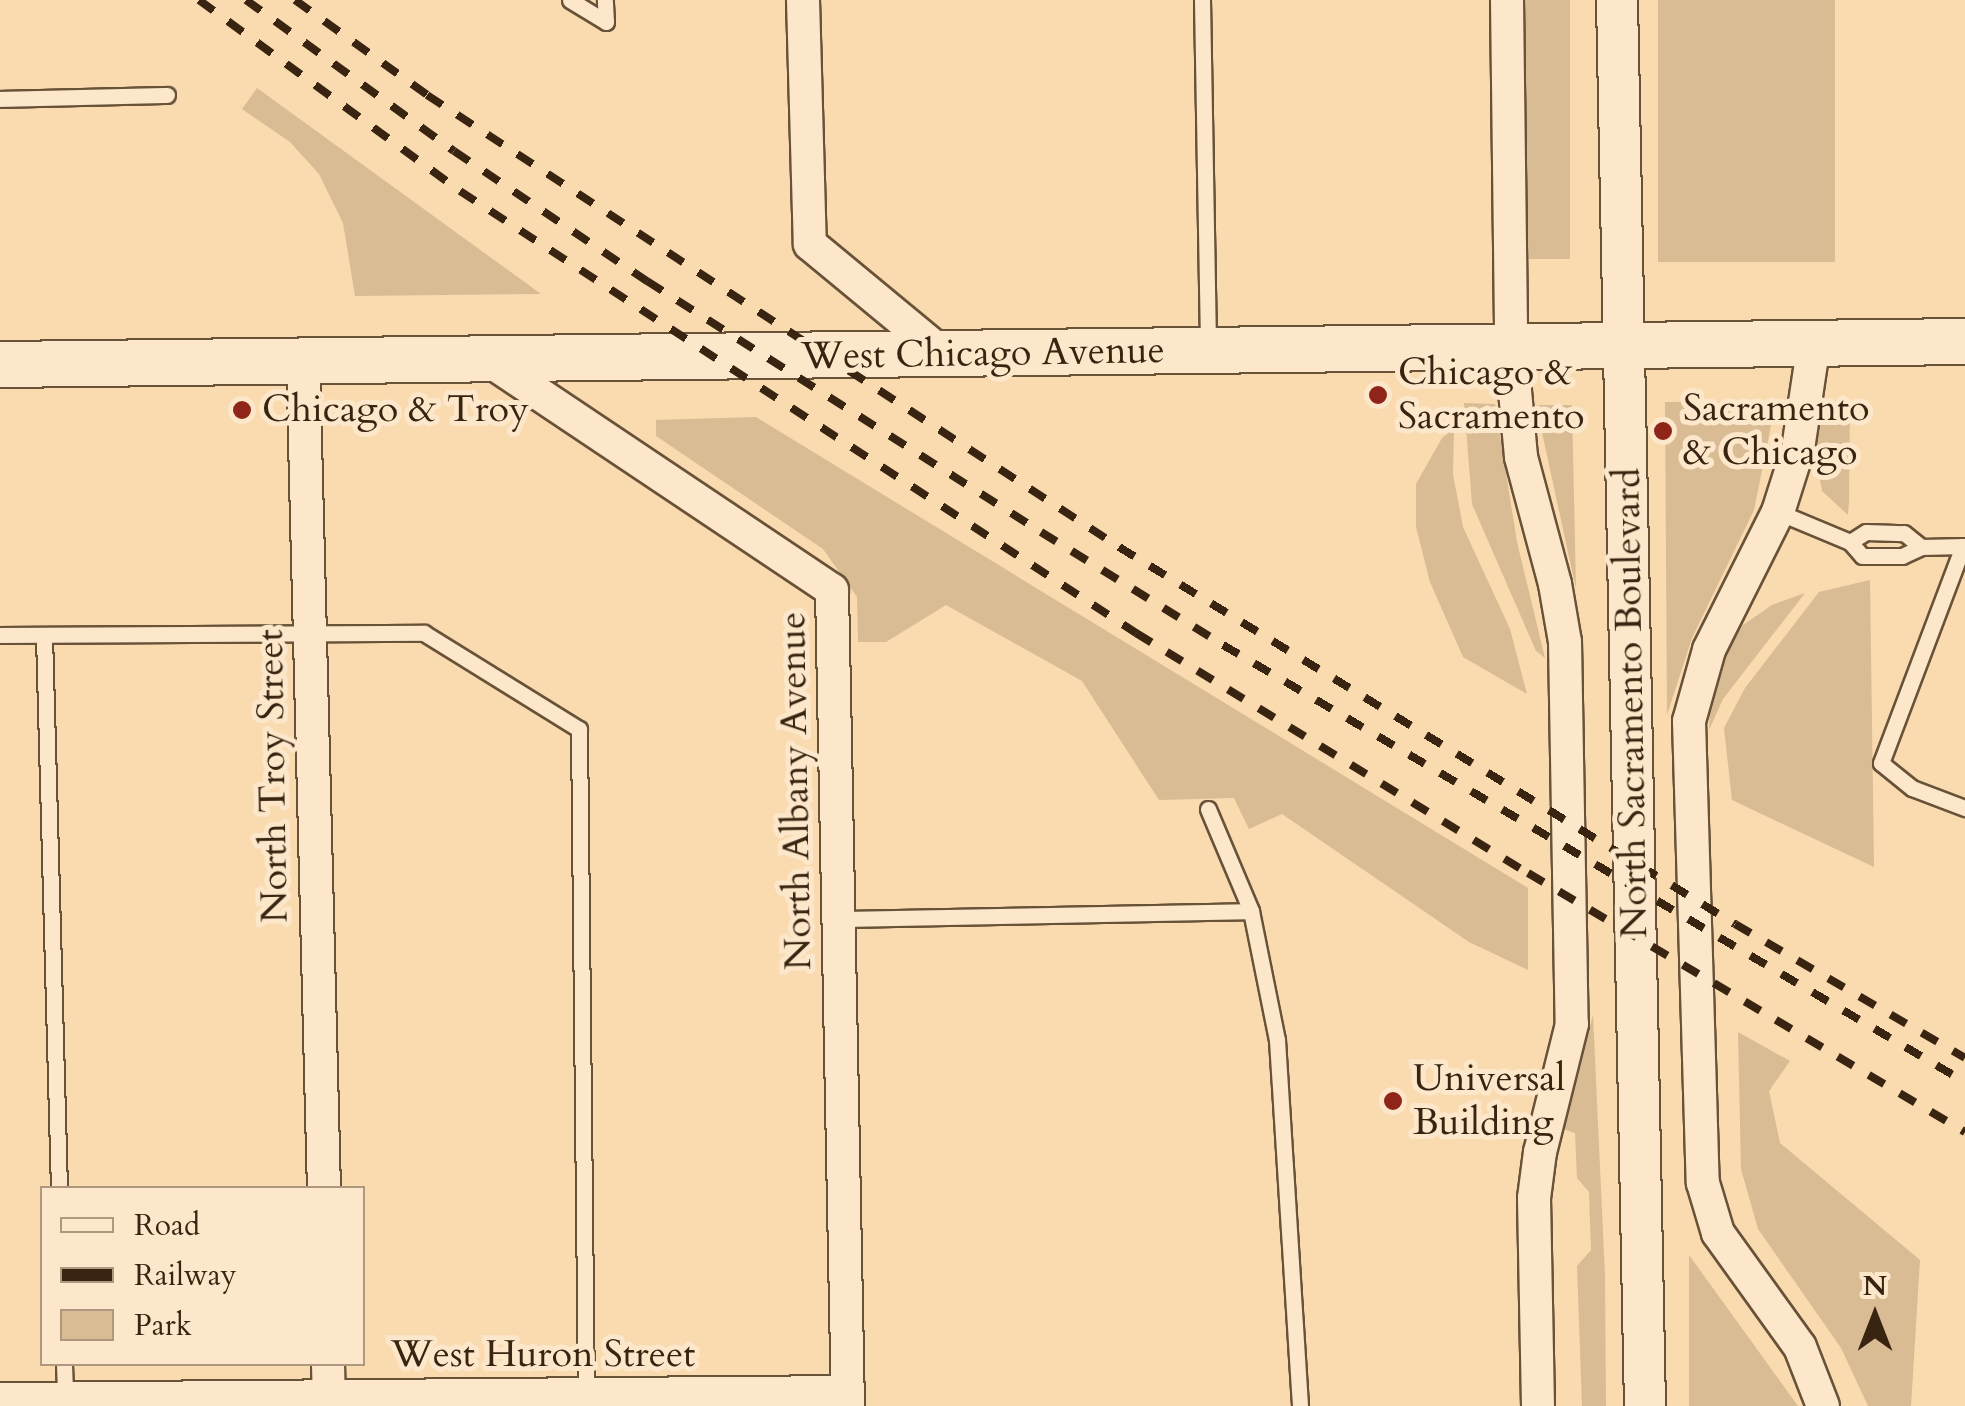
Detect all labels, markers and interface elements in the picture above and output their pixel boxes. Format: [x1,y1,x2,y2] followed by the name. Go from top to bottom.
[801,328,1165,380] street label: West Chicago Avenue
[1398,350,1585,439] place label: Chicago & Sacramento
[1367,384,1389,406] marker: Chicago & Sacramento
[1683,386,1870,476] place label: Sacramento & Chicago
[262,387,529,433] place label: Chicago & Troy
[231,399,253,421] marker: Chicago & Troy
[1652,420,1674,442] marker: Sacramento & Chicago
[1604,467,1658,939] street label: North Sacramento Boulevard
[770,611,822,971] street label: North Albany Avenue
[248,629,298,923] street label: North Troy Street
[1413,1056,1565,1146] place label: Universal Building
[1382,1090,1404,1112] marker: Universal Building
[40,1186,365,1366] legend
[134,1205,200,1246] text: Road
[134,1255,237,1296] text: Railway
[1825,1266,1925,1366] north arrow
[1863,1267,1887,1305] text: N
[134,1305,192,1346] text: Park
[391,1332,695,1378] street label: West Huron Street

